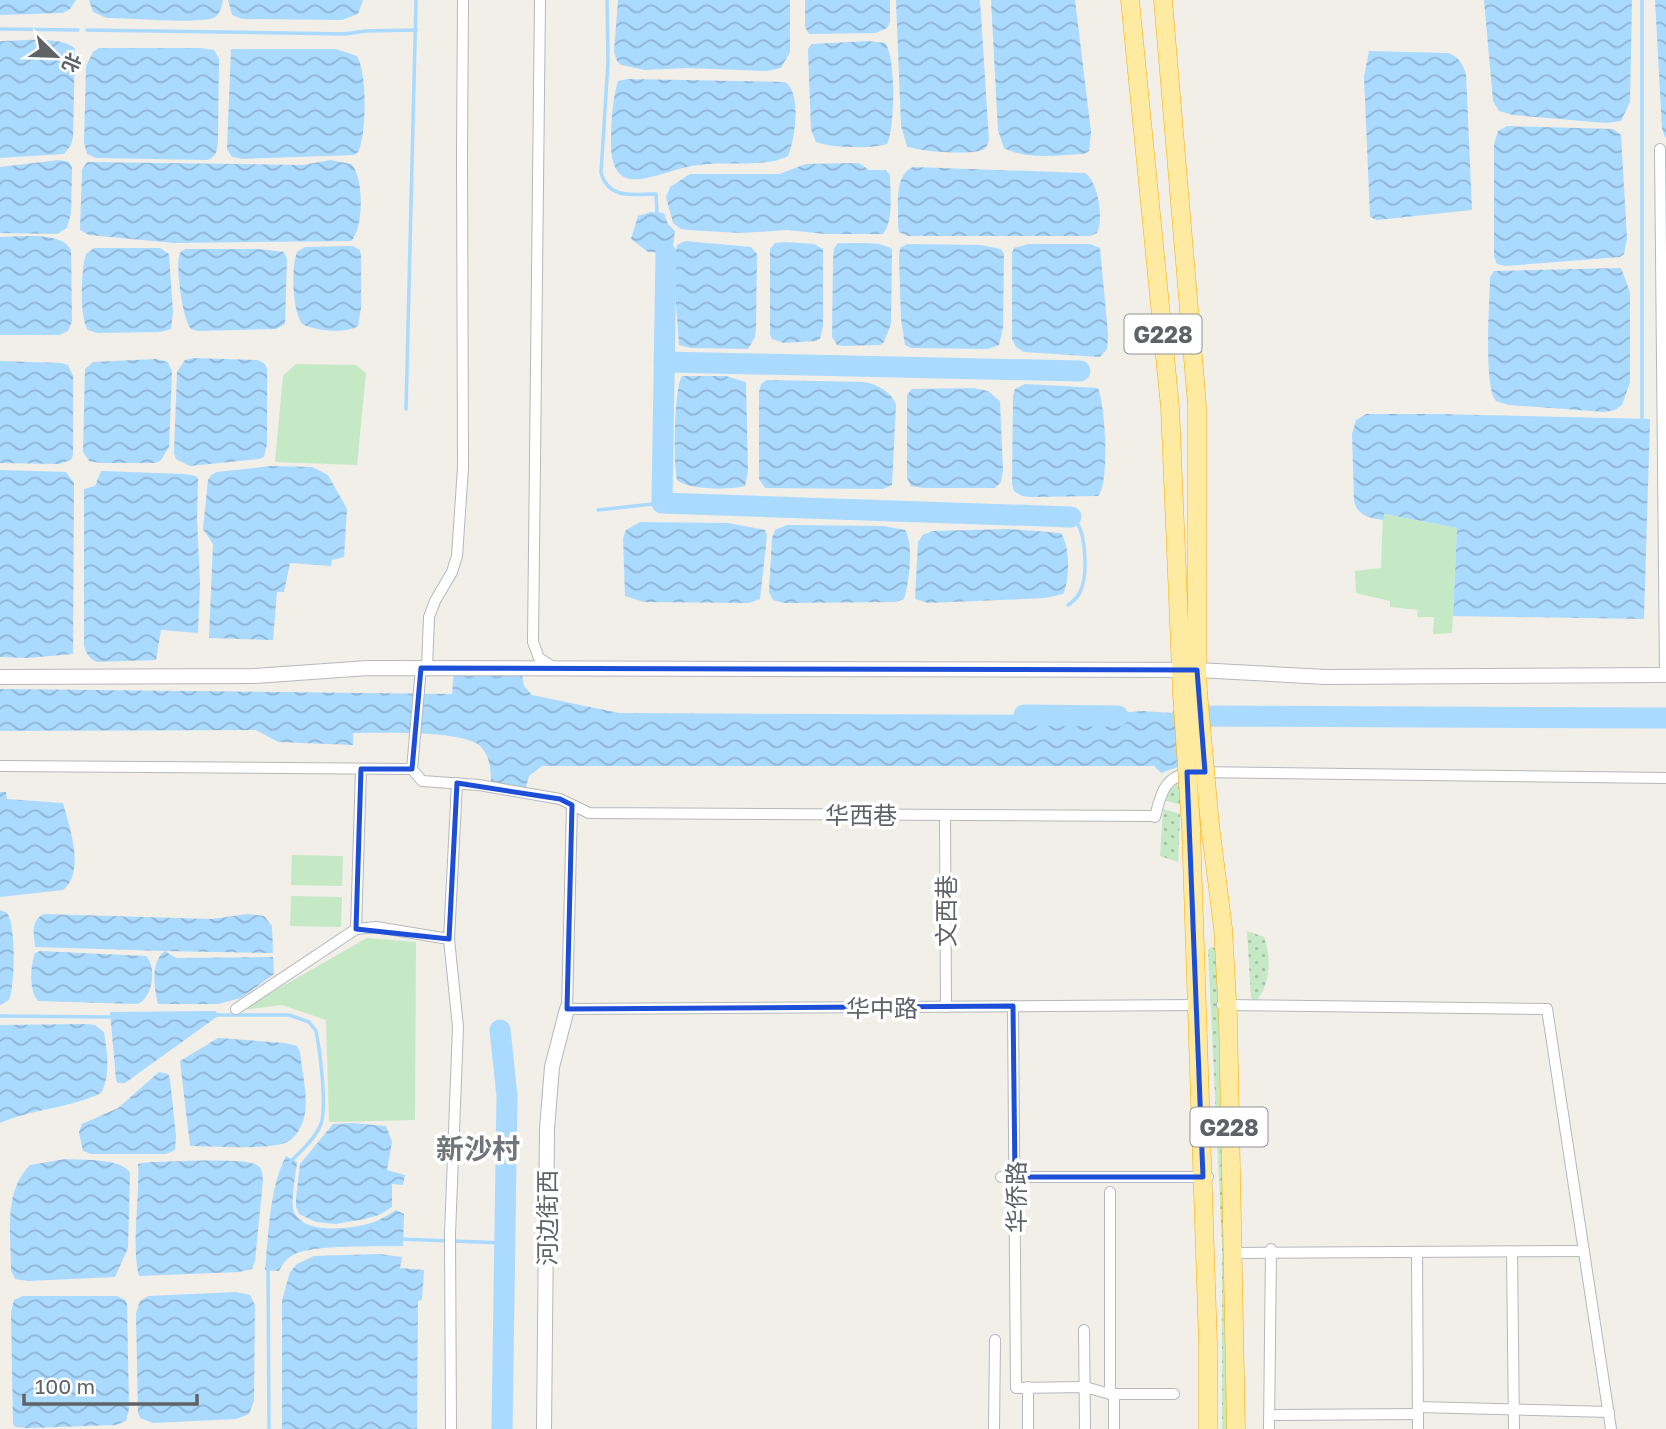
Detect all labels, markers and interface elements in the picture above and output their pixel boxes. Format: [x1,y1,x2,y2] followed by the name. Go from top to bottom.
[21,21,91,91] north arrow
[58,50,86,76] text: 北
[1124,314,1202,354] road number: G228
[825,800,897,829] street label: 华西巷
[931,875,960,947] street label: 文西巷
[846,993,918,1022] street label: 华中路
[1190,1108,1268,1146] road number: G228
[436,1132,520,1165] district label: 新沙村
[1001,1161,1030,1233] street label: 华侨路
[532,1170,561,1266] street label: 河边街西
[24,1362,198,1406] scale bar
[35,1373,95,1399] text: 100 m

